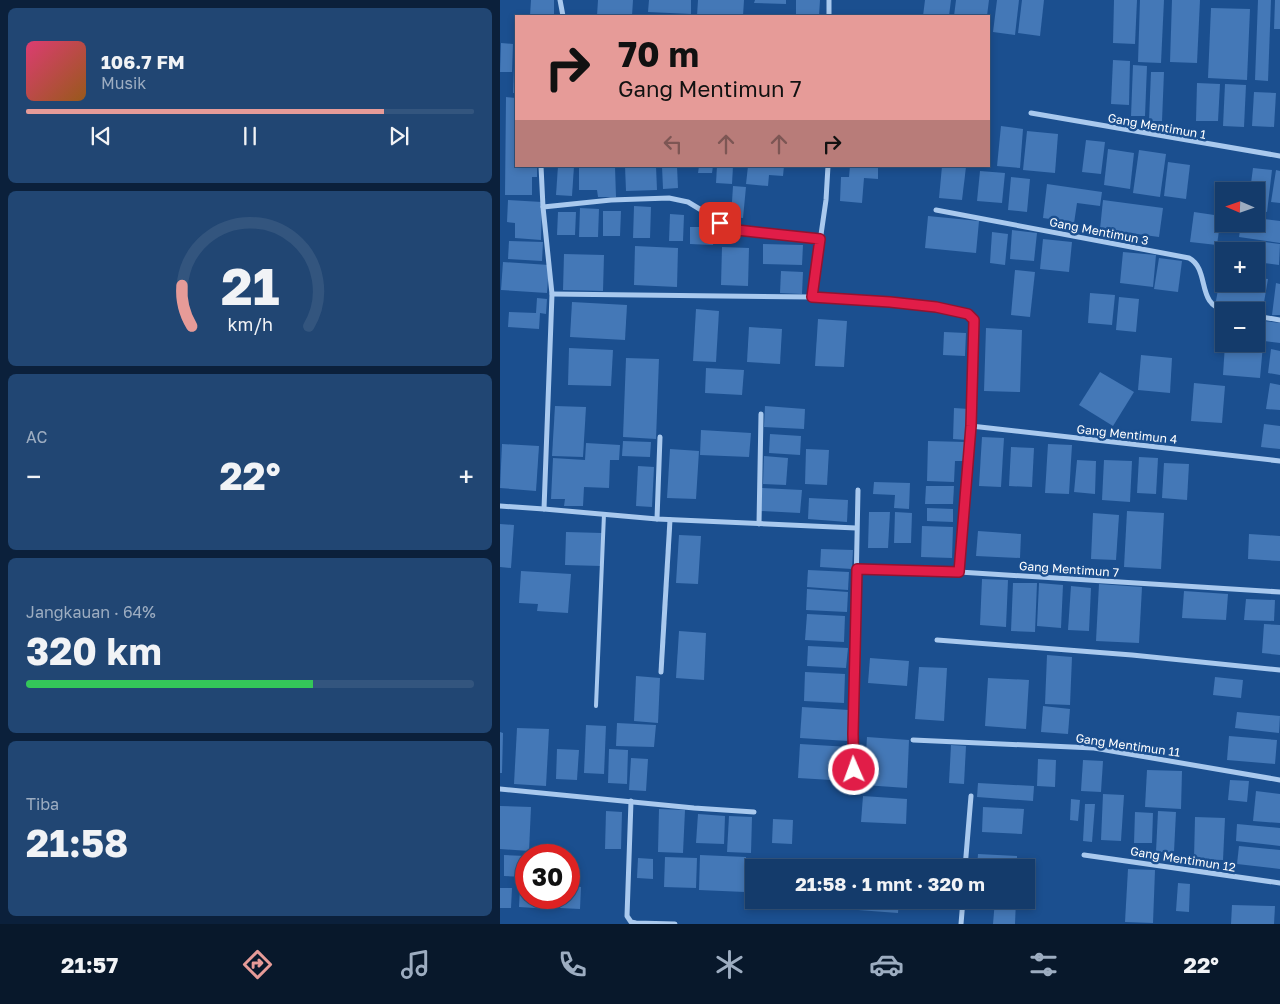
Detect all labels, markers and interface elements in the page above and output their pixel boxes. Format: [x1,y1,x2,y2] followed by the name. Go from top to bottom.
[618,33,699,75] text: 70 m
[535,35,600,100] icon: right
[101,50,185,73] text: 106.7 FM
[101,73,146,93] text: Musik
[618,75,802,102] text: Gang Mentimun 7
[1107,110,1208,142] street label: Gang Mentimun 1
[87,122,115,150] icon: previous
[236,122,264,150] icon: pause
[385,122,413,150] icon: next
[659,130,687,158] icon: left
[712,130,740,158] icon: ahead
[765,130,793,158] icon: ahead
[818,130,846,158] icon: right
[1215,182,1265,232] north arrow
[1215,182,1265,352] map controls
[699,202,741,244] pin
[706,209,734,237] icon: arrive
[1048,214,1150,248] street label: Gang Mentimun 3
[1215,242,1265,292] button: +
[221,254,279,316] text: 21
[1215,302,1265,352] button: −
[227,313,273,335] text: km/h
[1076,421,1178,447] street label: Gang Mentimun 4
[26,427,47,447] text: AC
[219,453,281,498] text: 22°
[26,460,41,493] text: −
[459,460,474,493] text: +
[1019,558,1119,580] street label: Gang Mentimun 7
[26,602,156,622] text: Jangkauan · 64%
[26,628,162,673] text: 320 km
[1075,730,1181,760] street label: Gang Mentimun 11
[827,743,879,795] position arrow
[26,794,59,814] text: Tiba
[26,820,128,865] text: 21:58
[1129,843,1237,875] street label: Gang Mentimun 12
[515,844,580,909] speed limit sign: 30
[795,872,985,895] text: 21:58 · 1 mnt · 320 m
[240,947,275,982] icon: directions
[398,947,433,982] icon: music
[555,947,590,982] icon: phone
[712,947,747,982] icon: climate
[869,947,904,982] icon: car
[1026,947,1061,982] icon: filters
[61,951,118,978] text: 21:57
[1183,951,1219,978] text: 22°

